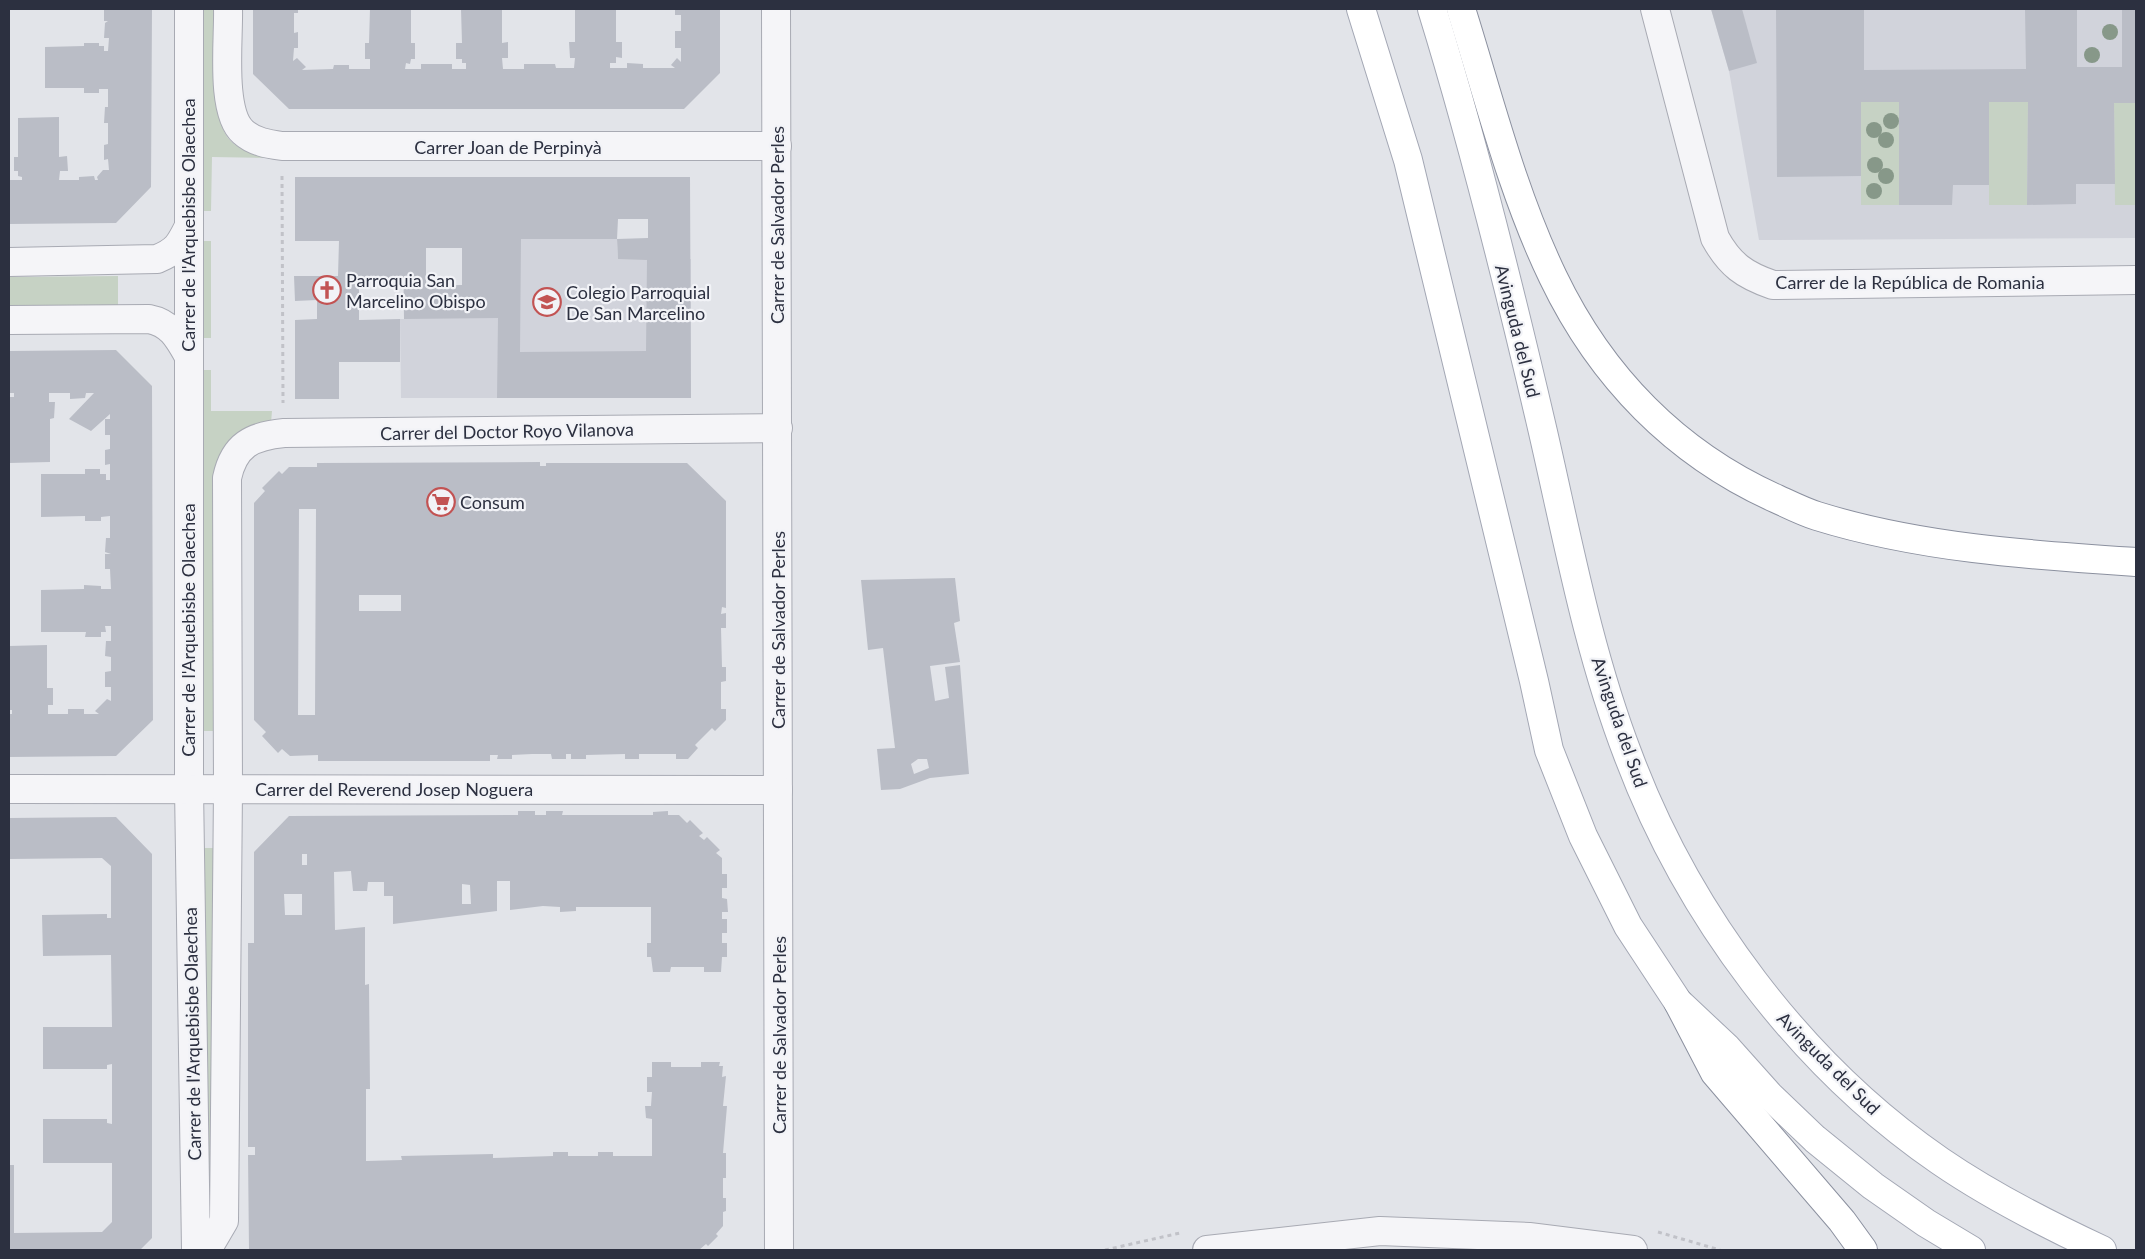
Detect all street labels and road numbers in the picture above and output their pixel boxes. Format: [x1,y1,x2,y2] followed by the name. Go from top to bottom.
[177,98,199,352] street label: Carrer de l'Arquebisbe Olaechea
[766,126,788,324] street label: Carrer de Salvador Perles
[414,136,602,158] street label: Carrer Joan de Perpinyà
[1491,262,1545,400] street label: Avinguda del Sud
[1775,271,2045,293] street label: Carrer de la República de Romania
[380,418,634,444] street label: Carrer del Doctor Royo Vilanova
[177,503,199,757] street label: Carrer de l'Arquebisbe Olaechea
[767,531,789,729] street label: Carrer de Salvador Perles
[1587,654,1653,790] street label: Avinguda del Sud
[255,778,533,800] street label: Carrer del Reverend Josep Noguera
[179,907,205,1161] street label: Carrer de l'Arquebisbe Olaechea
[768,936,790,1134] street label: Carrer de Salvador Perles
[1773,1007,1885,1119] street label: Avinguda del Sud

